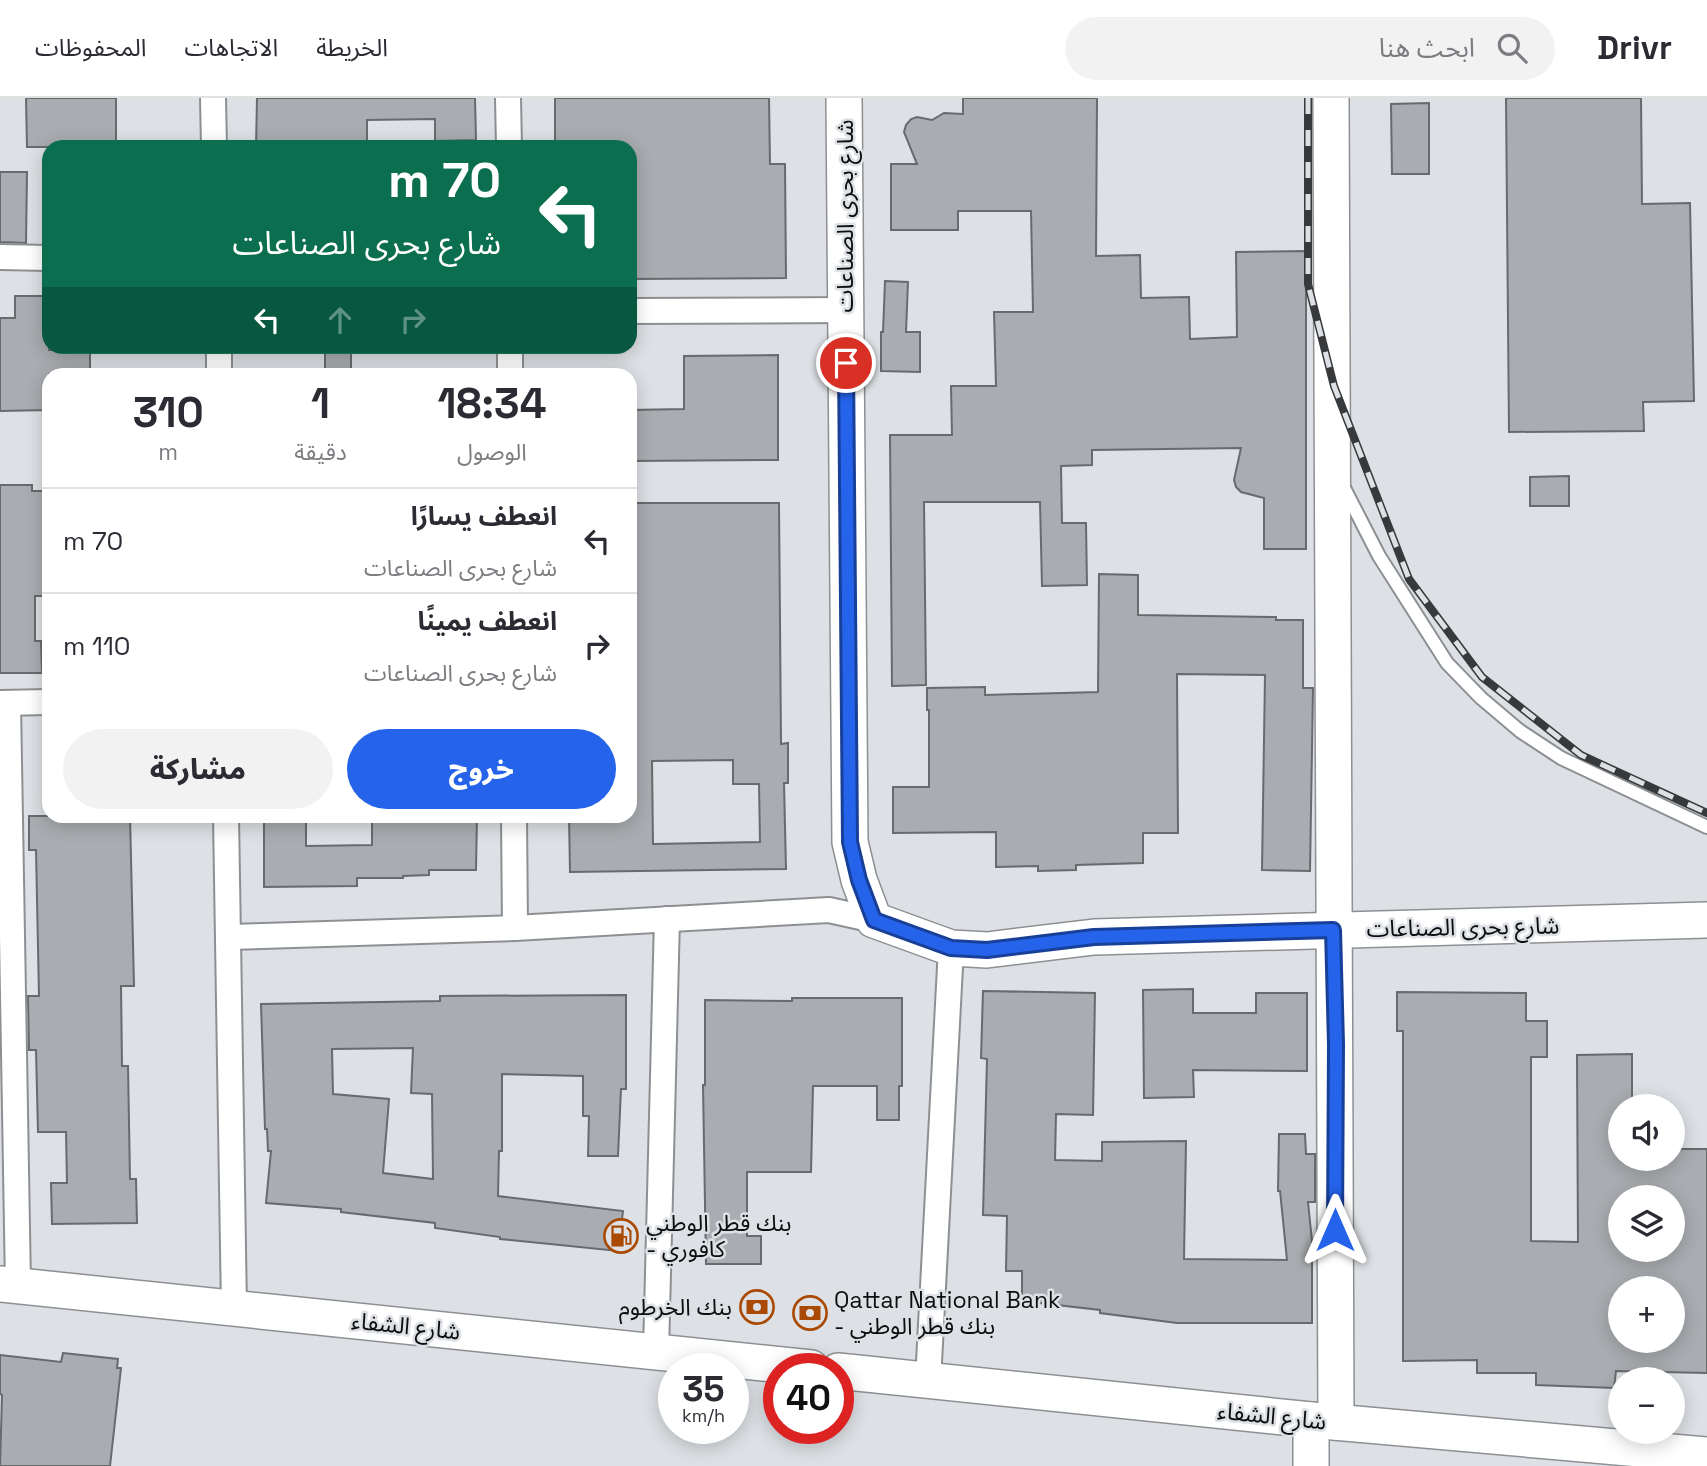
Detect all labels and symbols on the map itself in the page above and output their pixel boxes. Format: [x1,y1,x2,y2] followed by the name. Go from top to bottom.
[830,119,862,313] street label: شارع بحرى الصناعات
[816,333,876,393] pin
[1366,910,1560,946] street label: شارع بحرى الصناعات
[1298,1193,1372,1267] position arrow
[646,1208,792,1266] place label: بنك قطر الوطني - كافوري
[602,1217,640,1255] fuel station icon: بنك قطر الوطني - كافوري
[834,1285,1060,1343] place label: Qattar National Bank - بنك قطر الوطني
[738,1288,776,1326] bank icon: بنك الخرطوم
[619,1292,732,1325] place label: بنك الخرطوم
[791,1294,829,1332] bank icon: Qattar National Bank - بنك قطر الوطني
[350,1305,462,1349] street label: شارع الشفاء
[763,1353,854,1444] speed limit sign: 40
[1216,1395,1328,1439] street label: شارع الشفاء

